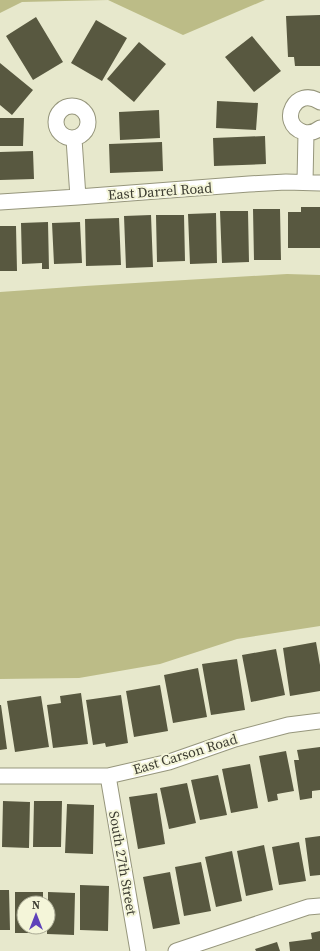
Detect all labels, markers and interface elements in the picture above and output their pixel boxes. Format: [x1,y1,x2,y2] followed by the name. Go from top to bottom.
[107,177,213,205] street label: East Darrel Road
[130,729,240,779] street label: East Carson Road
[104,809,142,917] street label: South 27th Street
[16,895,56,935] north arrow
[32,898,40,913] text: N

